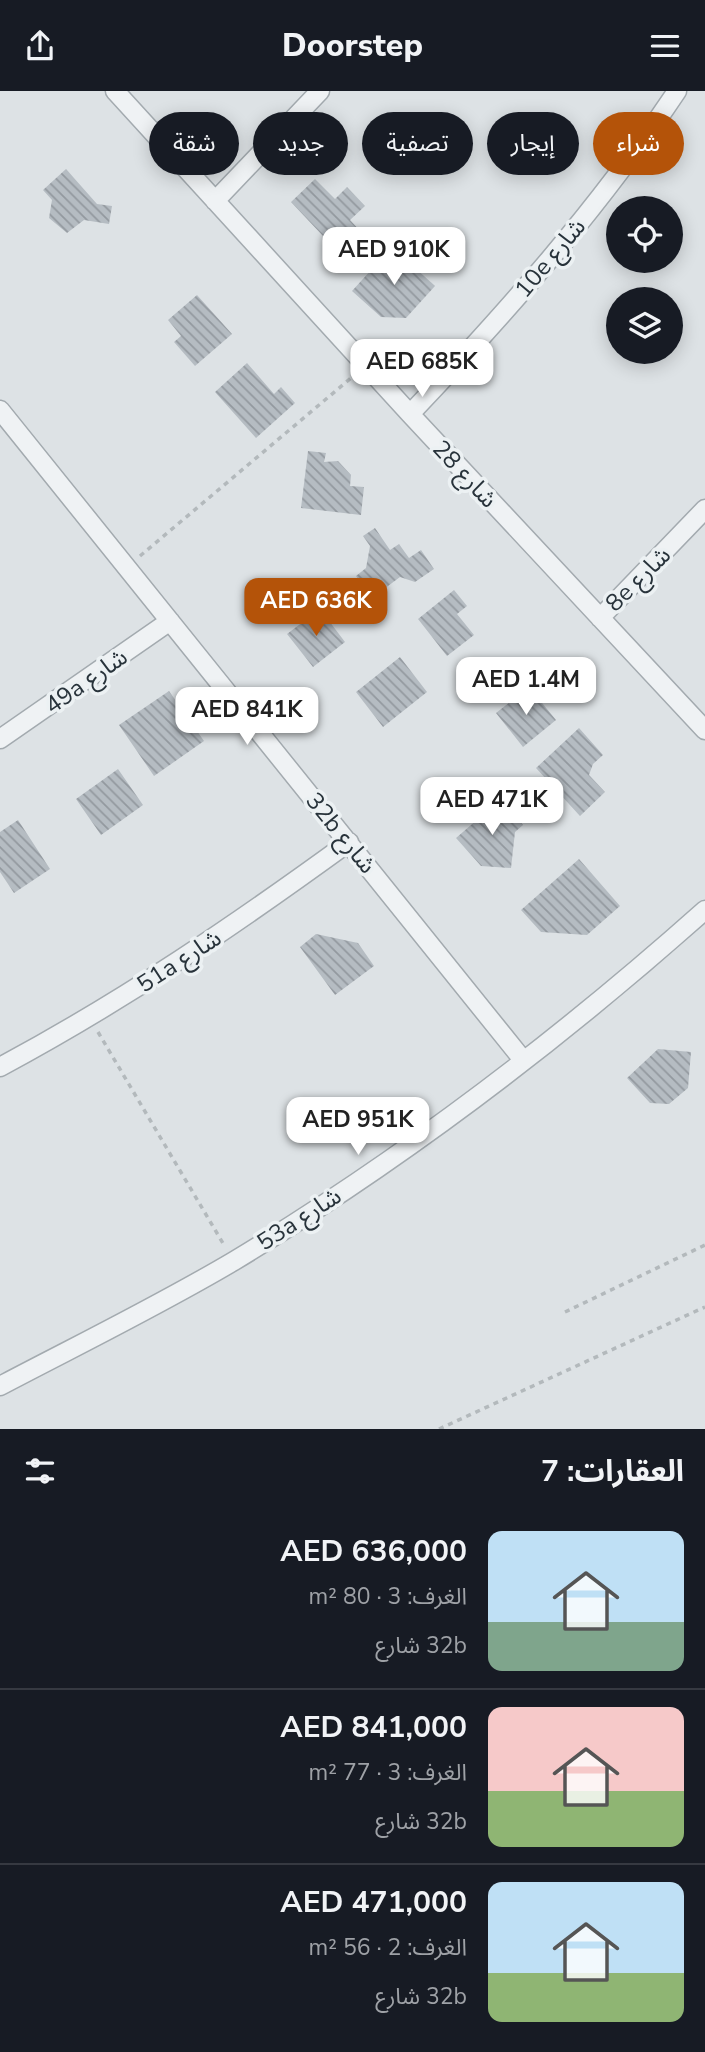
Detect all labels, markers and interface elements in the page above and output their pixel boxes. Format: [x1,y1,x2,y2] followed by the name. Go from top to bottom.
[282,24,423,67] text: Doorstep
[21,27,59,65] icon: share
[646,27,684,65] icon: menu
[149,112,239,175] chip: شقة
[253,112,348,175] chip: جديد
[362,112,473,175] chip: تصفية
[487,112,579,175] chip: إيجار
[593,112,684,175] chip: شراء
[606,196,683,364] map controls
[606,196,683,273] button: locate
[507,212,593,305] street label: 10e شارع
[322,227,466,287] pin: AED 910K
[338,234,450,265] text: AED 910K
[606,287,683,364] button: layers
[350,339,494,399] pin: AED 685K
[366,346,478,377] text: AED 685K
[425,433,505,515] street label: شارع 28
[598,539,678,619] street label: 8e شارع
[244,579,388,638] pin: AED 636K
[260,585,372,616] text: AED 636K
[38,641,134,722] street label: 49a شارع
[454,657,598,717] pin: AED 1.4M
[472,664,580,695] text: AED 1.4M
[175,687,319,747] pin: AED 841K
[191,694,303,725] text: AED 841K
[420,777,564,837] pin: AED 471K
[436,784,548,815] text: AED 471K
[298,786,384,881] street label: 32b شارع
[131,922,228,1001] street label: 51a شارع
[286,1097,430,1157] pin: AED 951K
[302,1104,414,1135] text: AED 951K
[251,1180,348,1259] street label: 53a شارع
[541,1451,684,1492] text: العقارات: 7
[21,1452,59,1490] icon: filters
[280,1531,467,1572] text: AED 636,000
[544,1559,628,1643] icon: home
[309,1581,467,1612] text: الغرف: 3 · 80 m²
[375,1630,467,1661] text: 32b شارع
[280,1707,467,1748] text: AED 841,000
[544,1735,628,1819] icon: home
[309,1757,467,1788] text: الغرف: 3 · 77 m²
[375,1806,467,1837] text: 32b شارع
[280,1882,467,1923] text: AED 471,000
[544,1910,628,1994] icon: home
[309,1932,467,1963] text: الغرف: 2 · 56 m²
[375,1981,467,2012] text: 32b شارع

